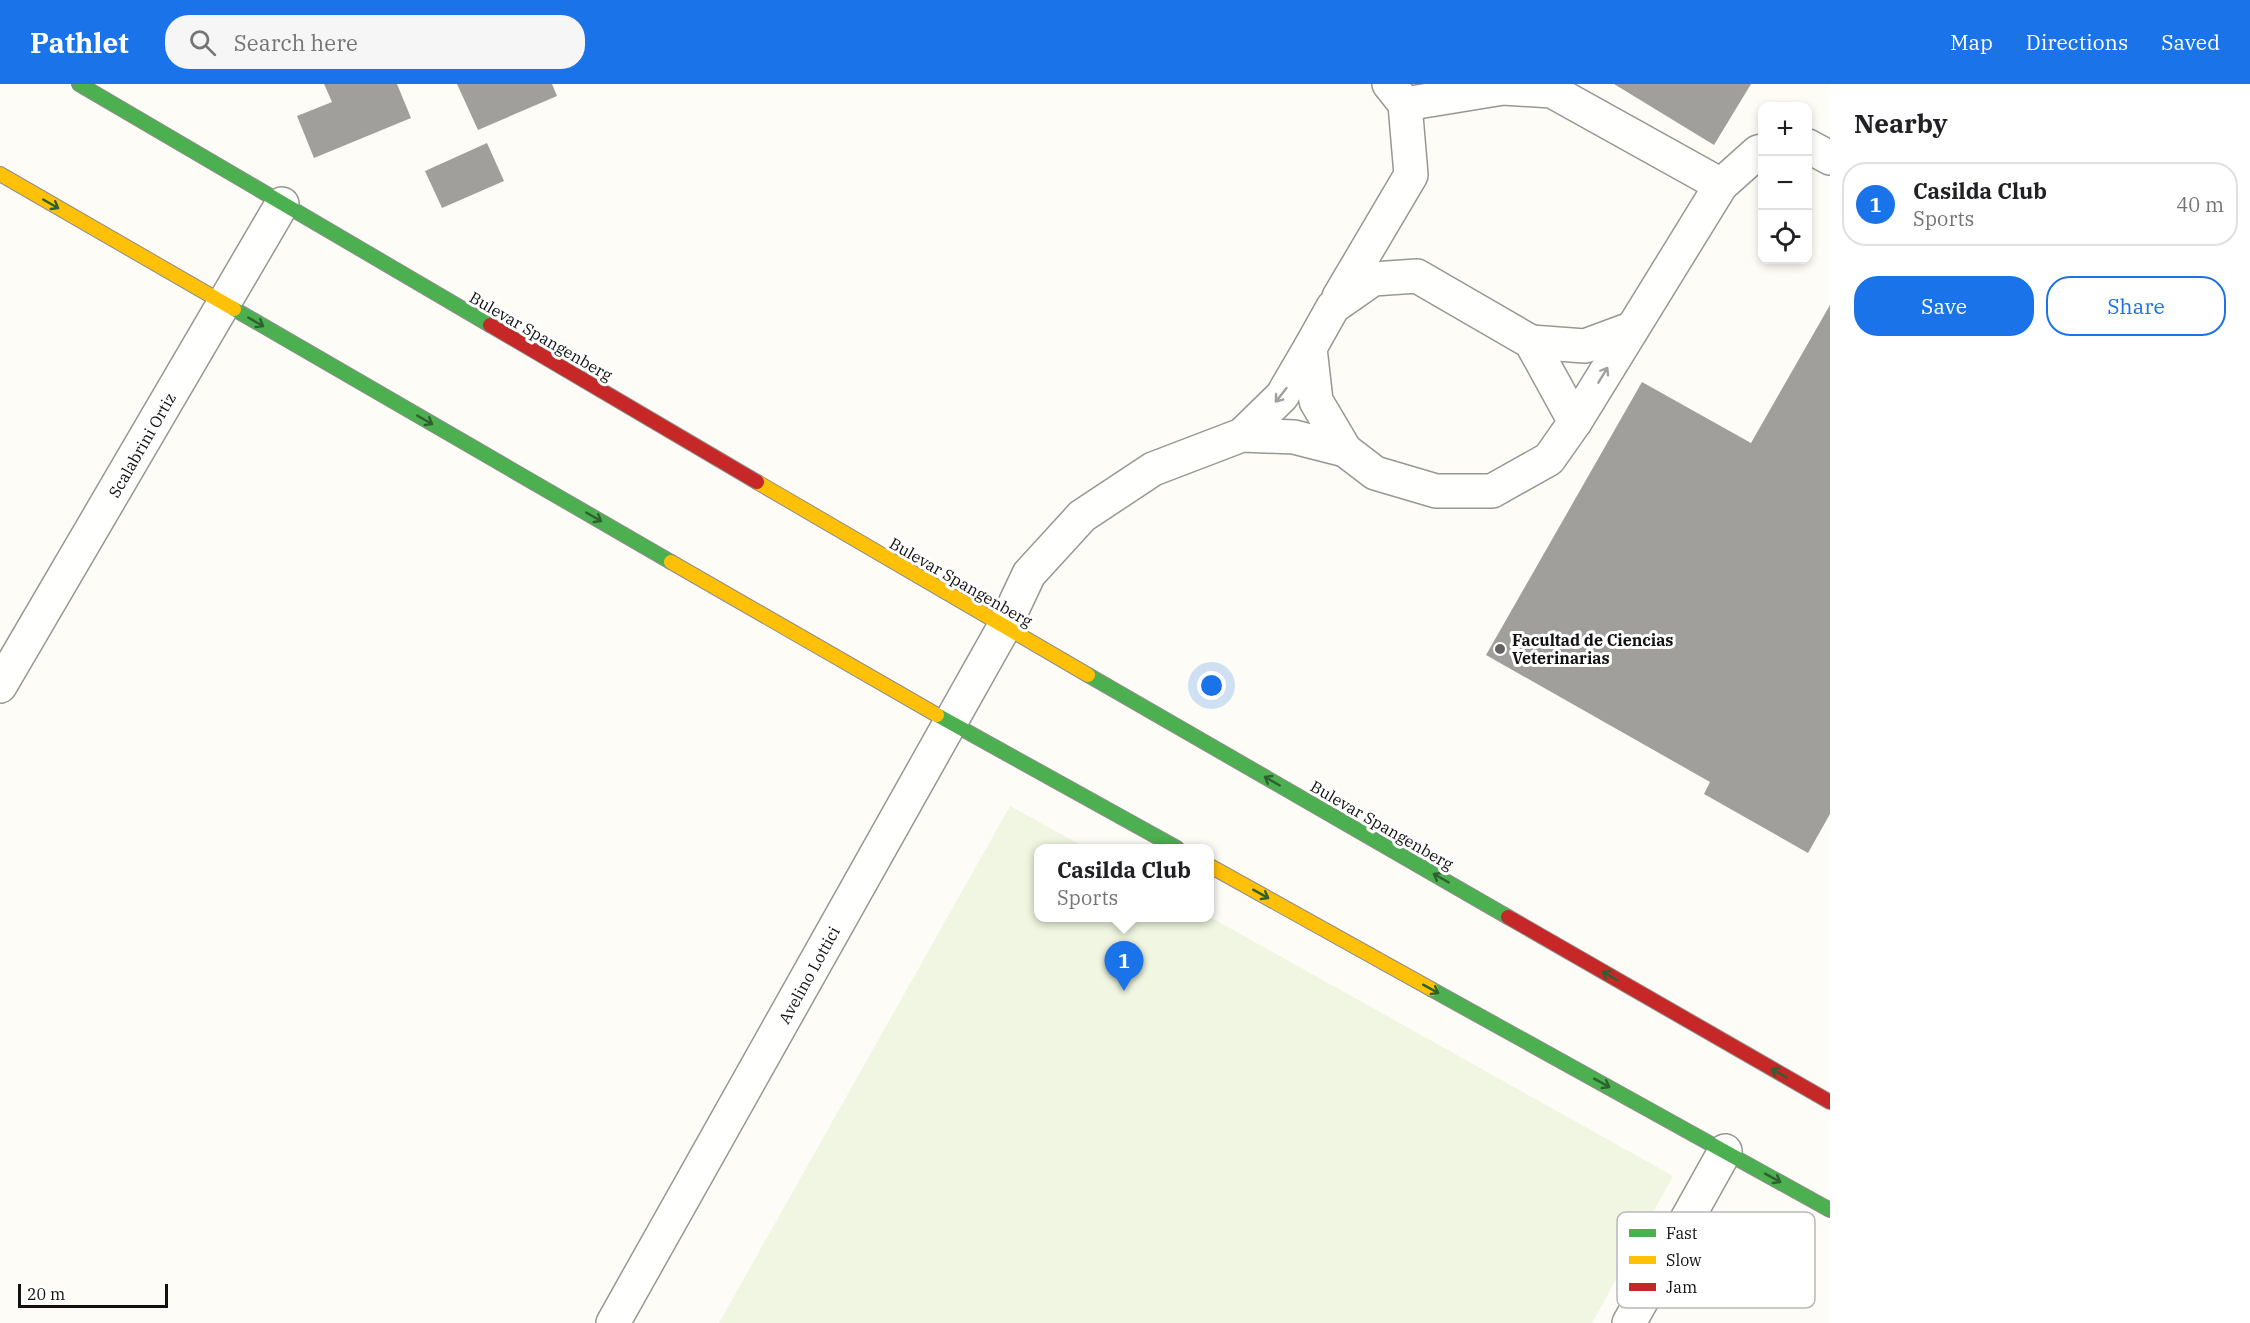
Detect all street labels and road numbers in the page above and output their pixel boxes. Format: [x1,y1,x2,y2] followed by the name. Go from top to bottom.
[466,287,616,385] street label: Bulevar Spangenberg
[104,389,180,501] street label: Scalabrini Ortiz
[886,533,1036,631] street label: Bulevar Spangenberg
[1307,776,1457,874] street label: Bulevar Spangenberg
[774,923,844,1027] street label: Avelino Lottici

